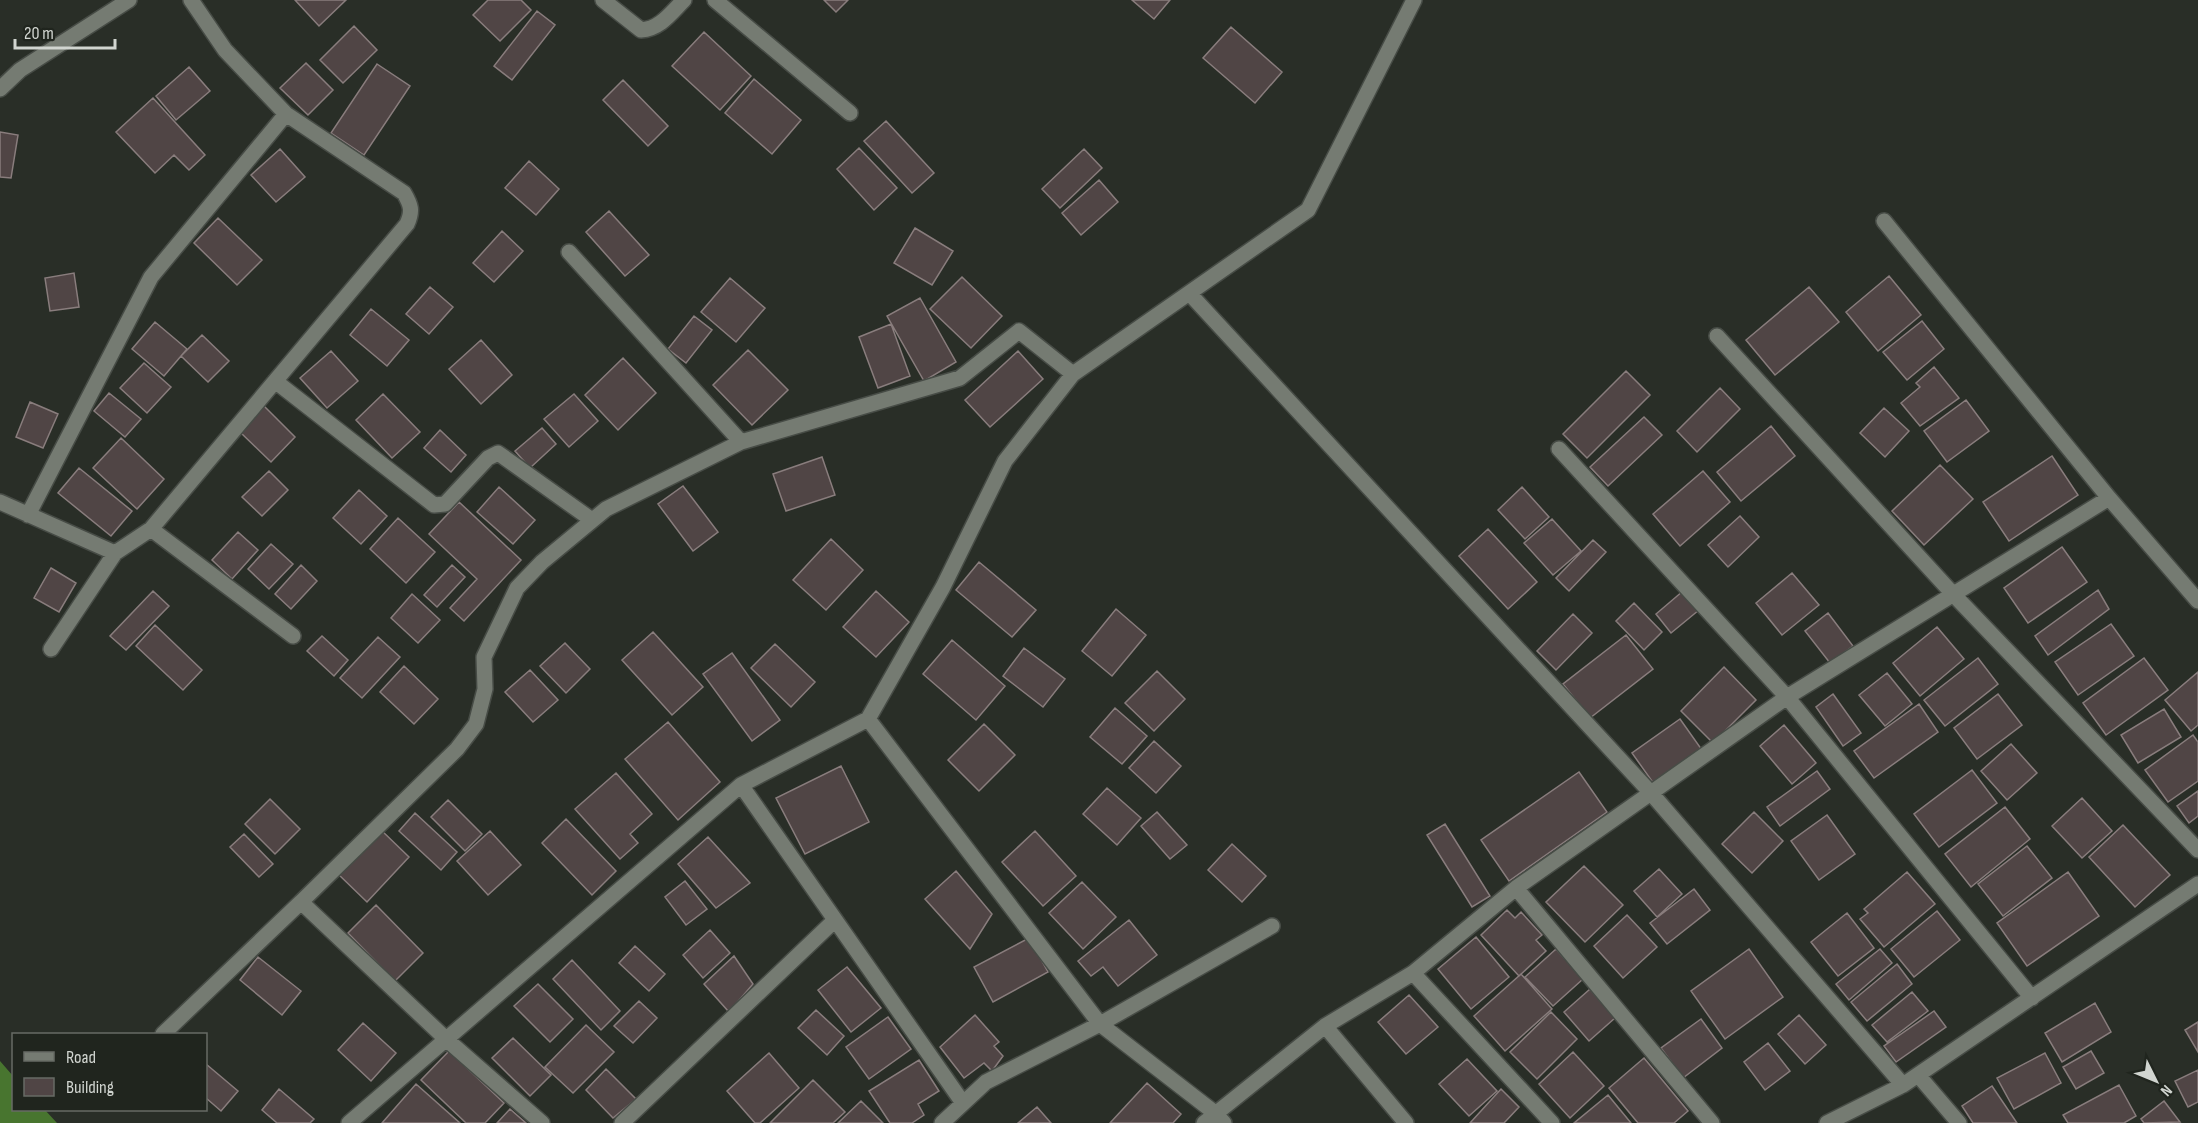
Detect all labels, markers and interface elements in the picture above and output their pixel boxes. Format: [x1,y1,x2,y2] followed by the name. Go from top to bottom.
[15,12,116,50] scale bar
[24,23,54,44] text: 20 m
[12,1033,207,1111] legend
[66,1047,96,1068] text: Road
[2126,1051,2186,1111] north arrow
[66,1077,114,1098] text: Building
[2156,1081,2176,1100] text: N

